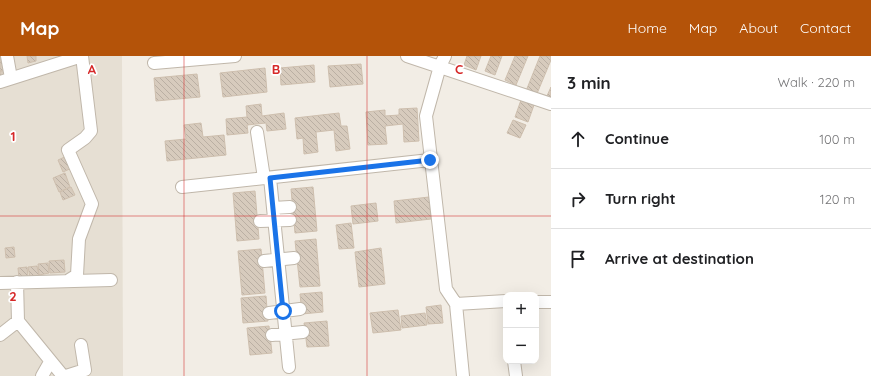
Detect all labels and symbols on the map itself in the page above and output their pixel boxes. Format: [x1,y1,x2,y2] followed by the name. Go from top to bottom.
[88,61,97,77] text: A
[272,61,280,77] text: B
[455,61,463,77] text: C
[10,128,16,144] text: 1
[421,151,439,169] route end
[9,288,17,304] text: 2
[274,302,292,320] route start

